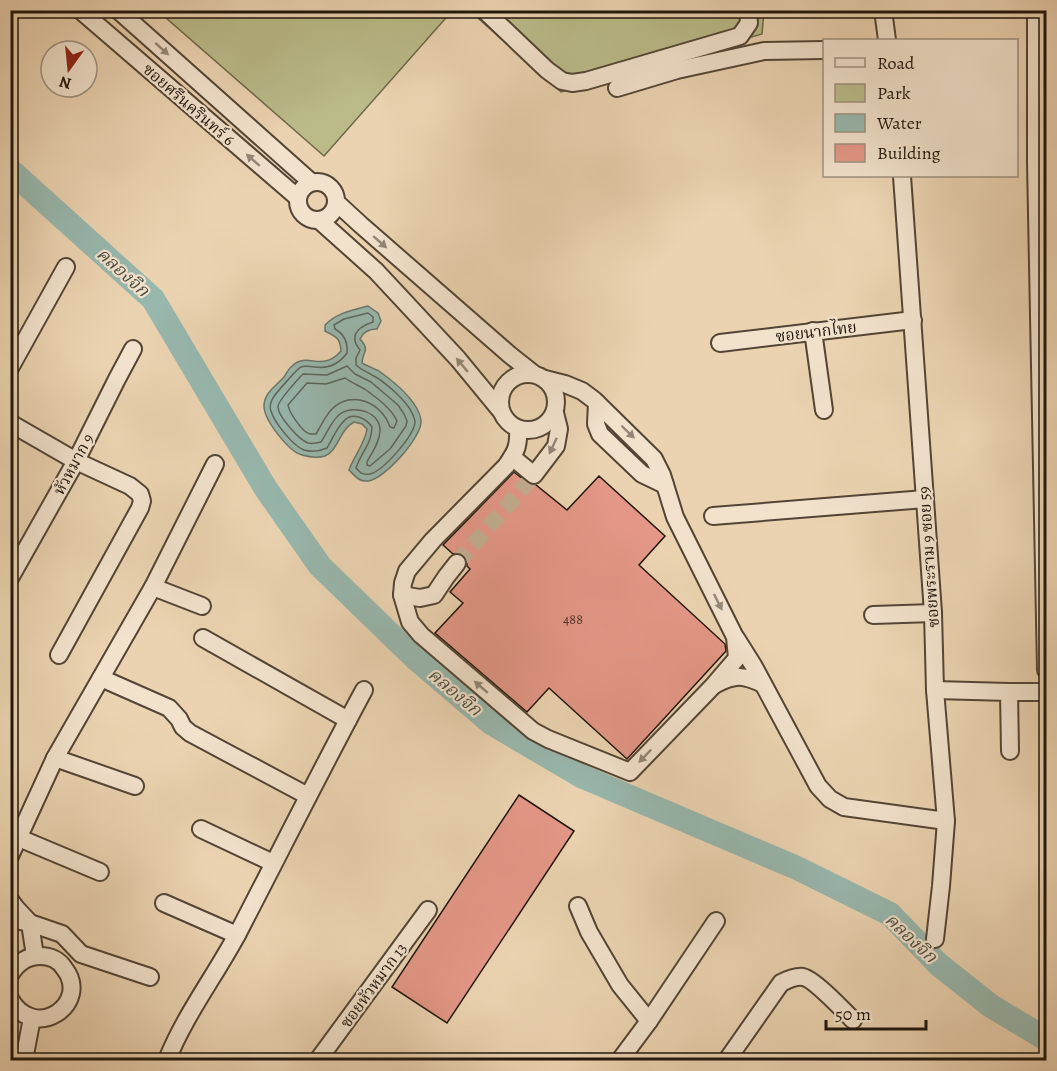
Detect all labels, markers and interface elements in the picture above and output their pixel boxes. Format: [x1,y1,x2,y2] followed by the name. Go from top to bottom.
[39,39,99,99] north arrow
[823,39,1018,177] legend
[154,42,169,55] one-way arrow
[877,51,915,75] text: Road
[138,59,239,151] street label: ซอยศรีนครินทร์ 6
[57,70,74,95] text: N
[877,81,911,105] text: Park
[876,111,922,135] text: Water
[877,141,941,165] text: Building
[246,154,261,167] one-way arrow
[372,235,387,248] one-way arrow
[92,242,155,303] water label: คลองจิก
[774,316,858,348] street label: ซอยนากไทย
[456,357,469,373] one-way arrow
[620,425,634,439] one-way arrow
[48,430,99,499] street label: หัวหมาก 9
[549,437,559,455] one-way arrow
[913,486,945,628] street label: ซอยพระราม 9 ซอย 59
[713,594,723,611] one-way arrow
[563,610,583,629] house number: 488
[423,663,488,722] water label: คลองจิก
[474,681,489,694] one-way arrow
[638,749,652,763] one-way arrow
[880,908,943,969] water label: คลองจิก
[335,939,412,1033] street label: ซอยหัวหมาก 13
[826,993,926,1031] scale bar
[835,1002,871,1026] text: 50 m

